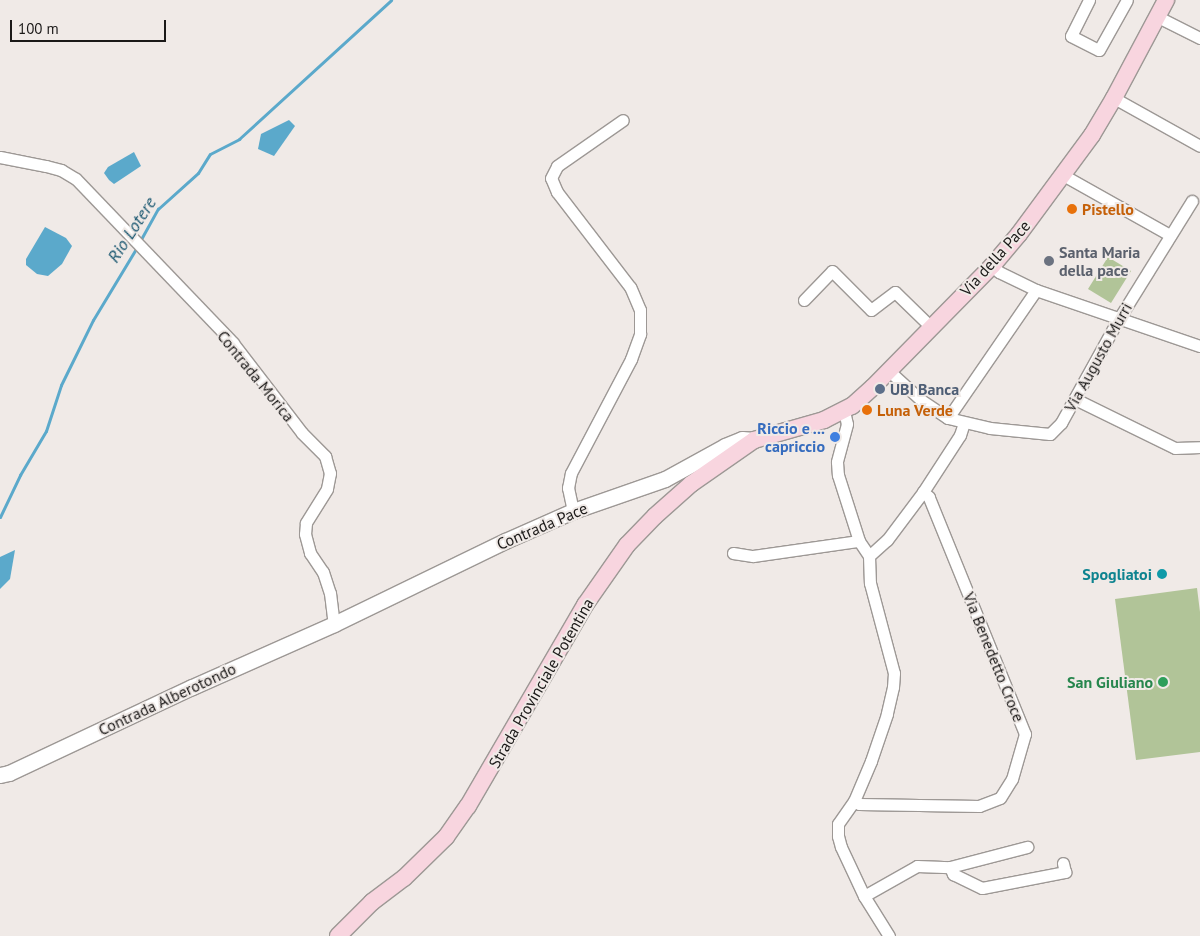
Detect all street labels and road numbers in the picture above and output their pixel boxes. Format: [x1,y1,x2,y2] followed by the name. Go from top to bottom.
[956,216,1034,300] street label: Via della Pace
[1060,299,1136,415] street label: Via Augusto Murri
[213,327,299,425] street label: Contrada Morica
[494,498,590,554] street label: Contrada Pace
[959,589,1029,725] street label: Via Benedetto Croce
[484,595,598,771] street label: Strada Provinciale Potentina
[95,659,239,739] street label: Contrada Alberotondo

